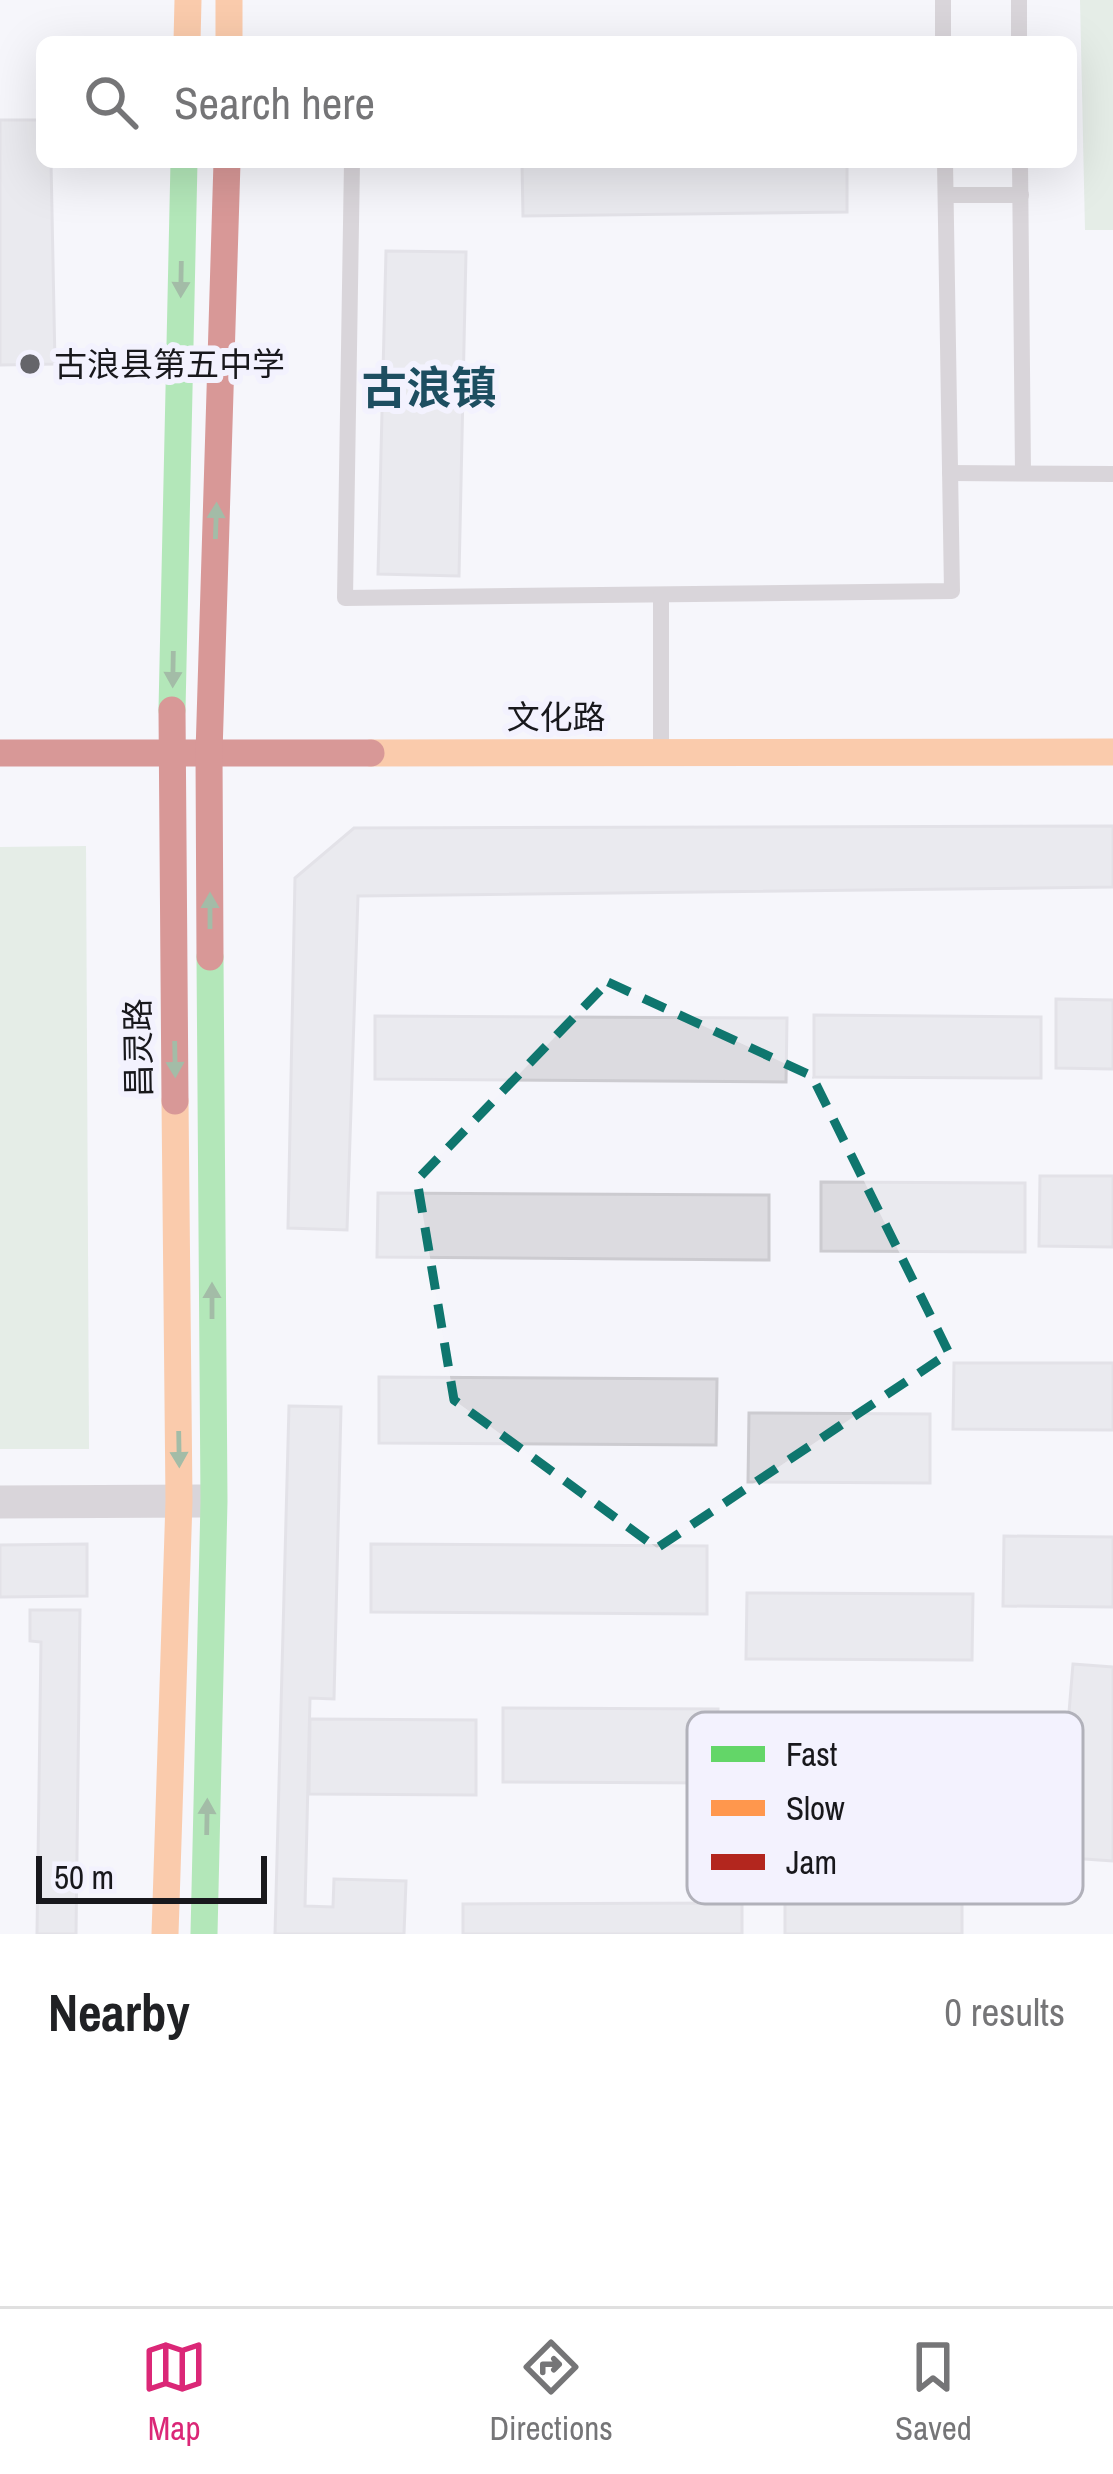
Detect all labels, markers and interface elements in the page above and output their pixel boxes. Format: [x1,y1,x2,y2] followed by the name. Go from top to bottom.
[36,36,1077,168] search box
[78,69,144,135] icon: search
[174,72,375,133] text: Search here
[172,261,191,299] one-way arrow
[54,342,285,386] place label: 古浪县第五中学
[17,351,43,377] marker: 古浪县第五中学
[361,357,497,418] district label: 古浪镇
[207,501,226,539] one-way arrow
[164,651,183,689] one-way arrow
[507,695,606,739] street label: 文化路
[200,891,220,929] one-way arrow
[115,998,161,1098] street label: 昌灵路
[165,1041,184,1079] one-way arrow
[202,1281,222,1319] one-way arrow
[169,1431,188,1469] one-way arrow
[687,1712,1083,1904] legend
[786,1732,837,1776] text: Fast
[786,1786,845,1830] text: Slow
[197,1797,216,1835] one-way arrow
[786,1840,837,1884] text: Jam
[36,1850,267,1903] scale bar
[54,1855,114,1899] text: 50 m
[48,1978,190,2047] text: Nearby
[944,1986,1065,2038] text: 0 results
[141,2334,207,2450] tab: Map
[489,2334,613,2450] tab: Directions
[895,2334,972,2450] tab: Saved

